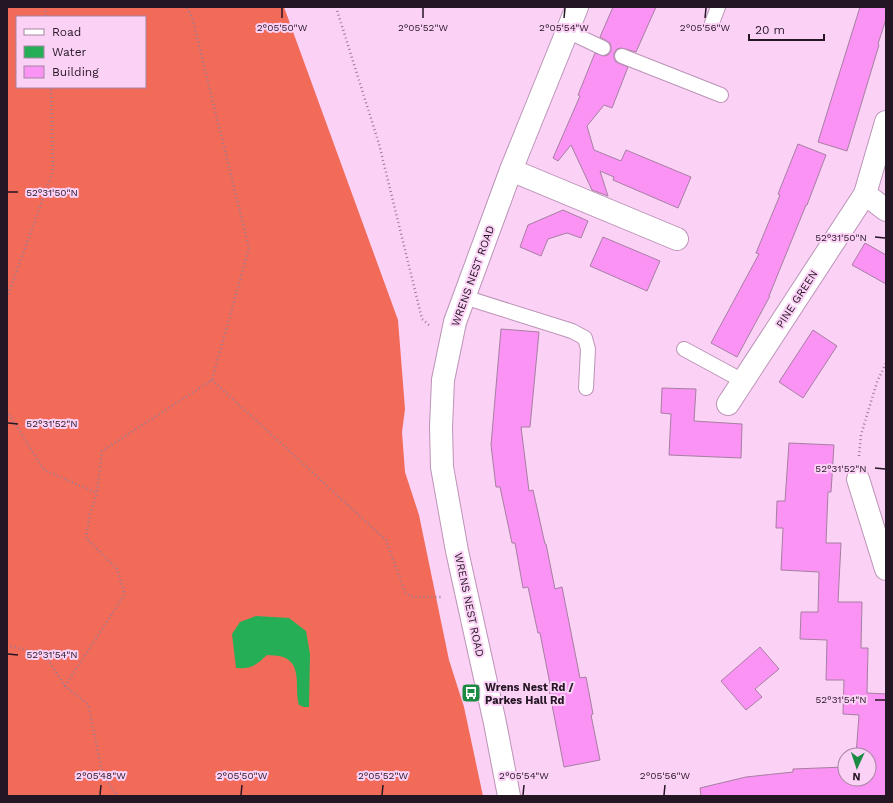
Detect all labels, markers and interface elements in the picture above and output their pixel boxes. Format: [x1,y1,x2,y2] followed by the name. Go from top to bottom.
[16,16,146,88] legend
[749,16,824,42] scale bar
[257,22,308,33] text: 2°05'50"W
[398,22,448,33] text: 2°05'52"W
[539,22,589,33] text: 2°05'54"W
[680,22,731,33] text: 2°05'56"W
[755,23,785,37] text: 20 m
[52,25,81,39] text: Road
[52,45,87,59] text: Water
[52,65,99,79] text: Building
[26,187,78,198] text: 52°31'50"N
[449,224,497,328] street label: WRENS NEST ROAD
[815,232,867,243] text: 52°31'50"N
[774,268,820,330] street label: PINE GREEN
[26,418,78,429] text: 52°31'52"N
[815,463,867,474] text: 52°31'52"N
[452,552,486,658] street label: WRENS NEST ROAD
[26,649,78,660] text: 52°31'54"N
[485,681,574,707] place label: Wrens Nest Rd / Parkes Hall Rd
[460,682,482,704] bus stop icon: Wrens Nest Rd / Parkes Hall Rd
[815,694,867,705] text: 52°31'54"N
[837,747,877,787] north arrow
[76,770,126,781] text: 2°05'48"W
[217,770,268,781] text: 2°05'50"W
[358,770,408,781] text: 2°05'52"W
[499,770,549,781] text: 2°05'54"W
[640,770,691,781] text: 2°05'56"W
[852,770,861,783] text: N

